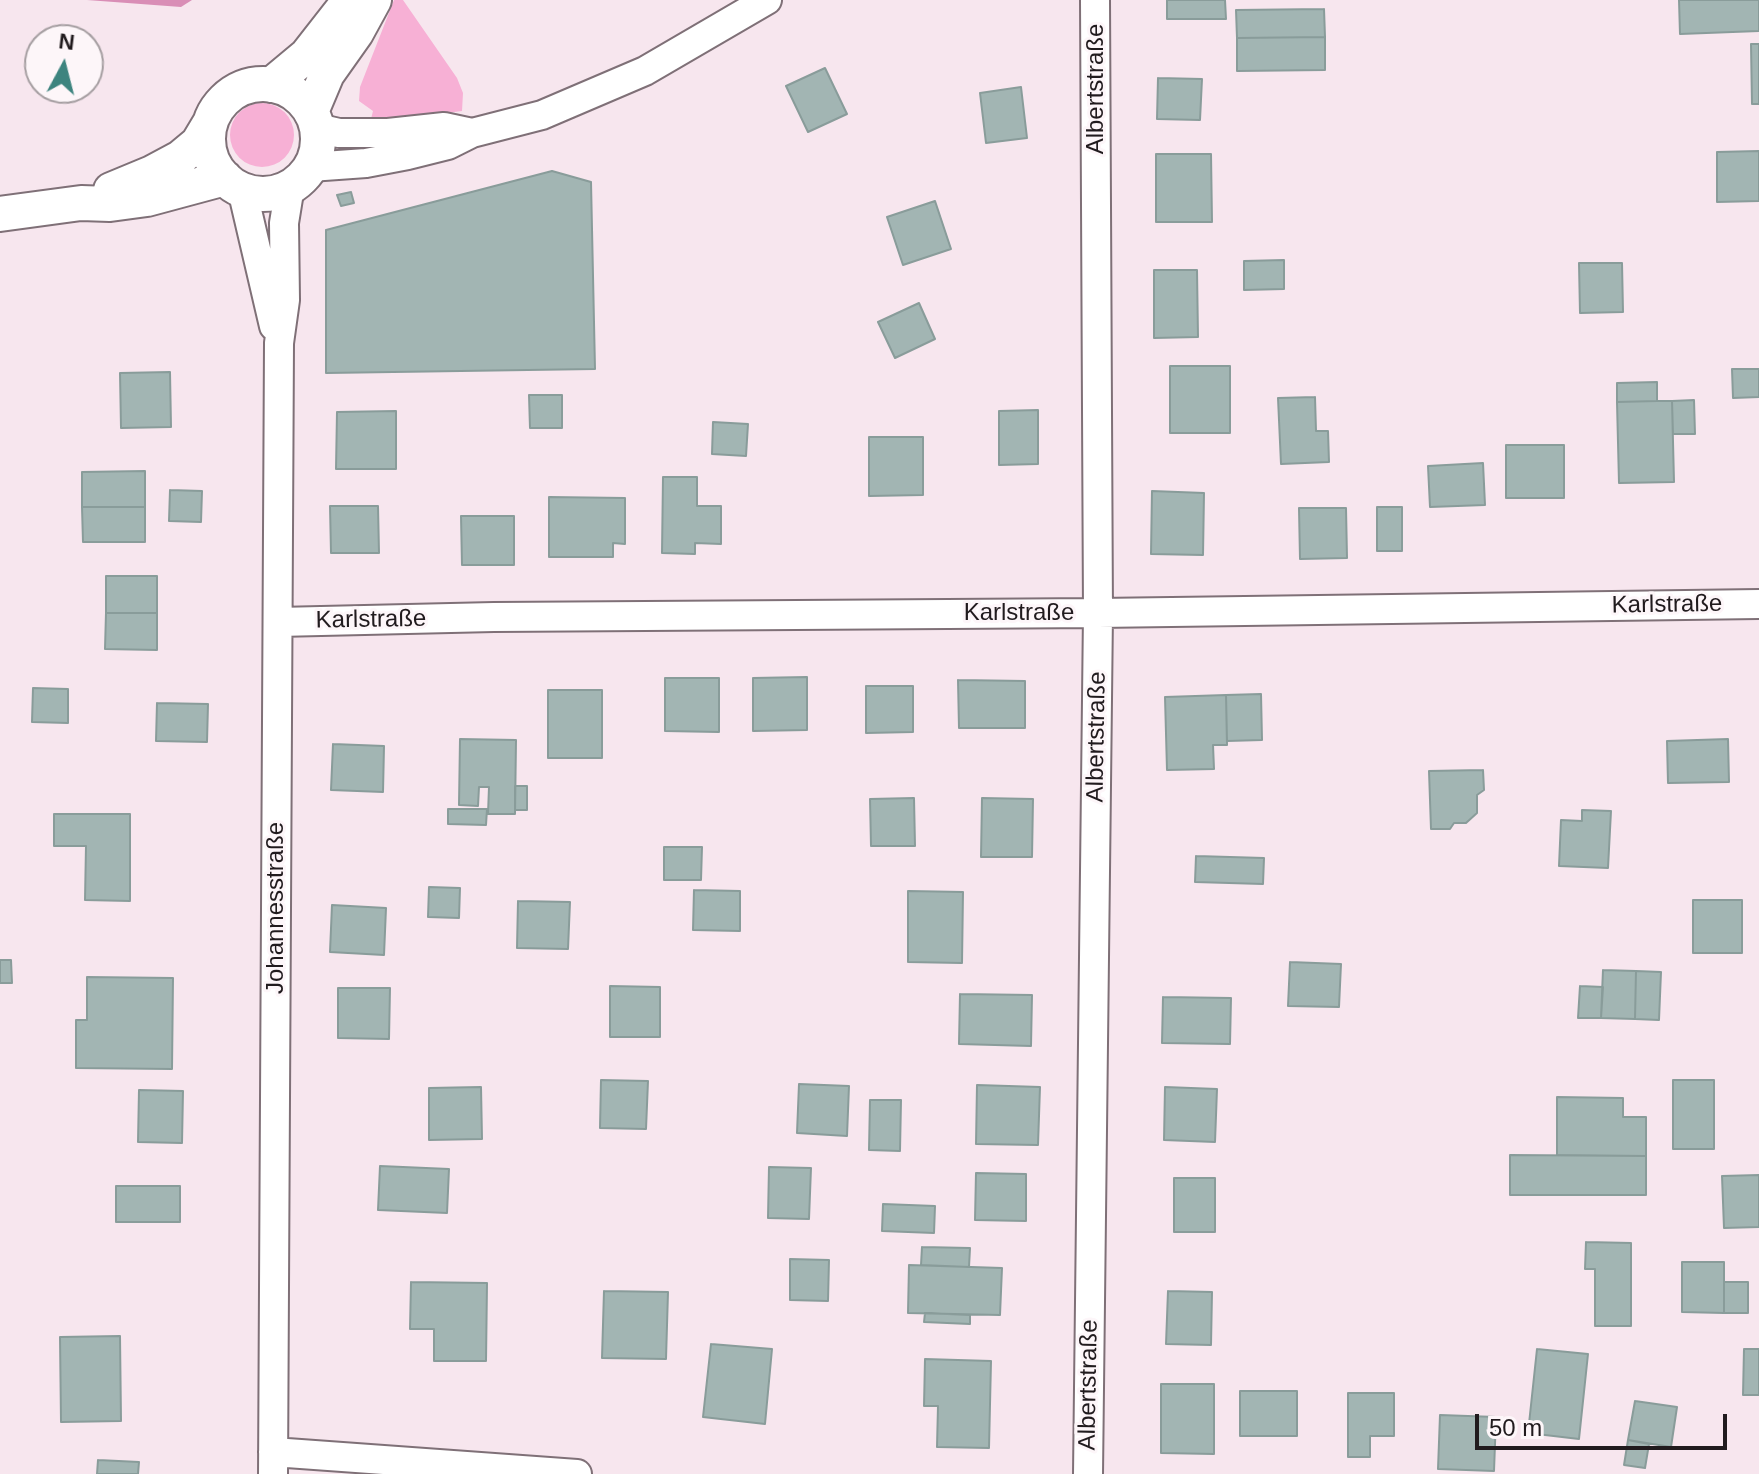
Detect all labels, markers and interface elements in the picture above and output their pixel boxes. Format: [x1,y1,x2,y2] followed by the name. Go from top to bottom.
[24,24,104,104] north arrow
[1082,24,1110,154] street label: Albertstraße
[57,28,76,55] text: N
[1611,590,1723,620] street label: Karlstraße
[964,599,1074,627] street label: Karlstraße
[315,605,427,635] street label: Karlstraße
[1081,671,1113,803] street label: Albertstraße
[262,822,290,994] street label: Johannesstraße
[1073,1319,1105,1451] street label: Albertstraße
[1479,1398,1731,1448] scale bar
[1489,1414,1542,1441] text: 50 m

